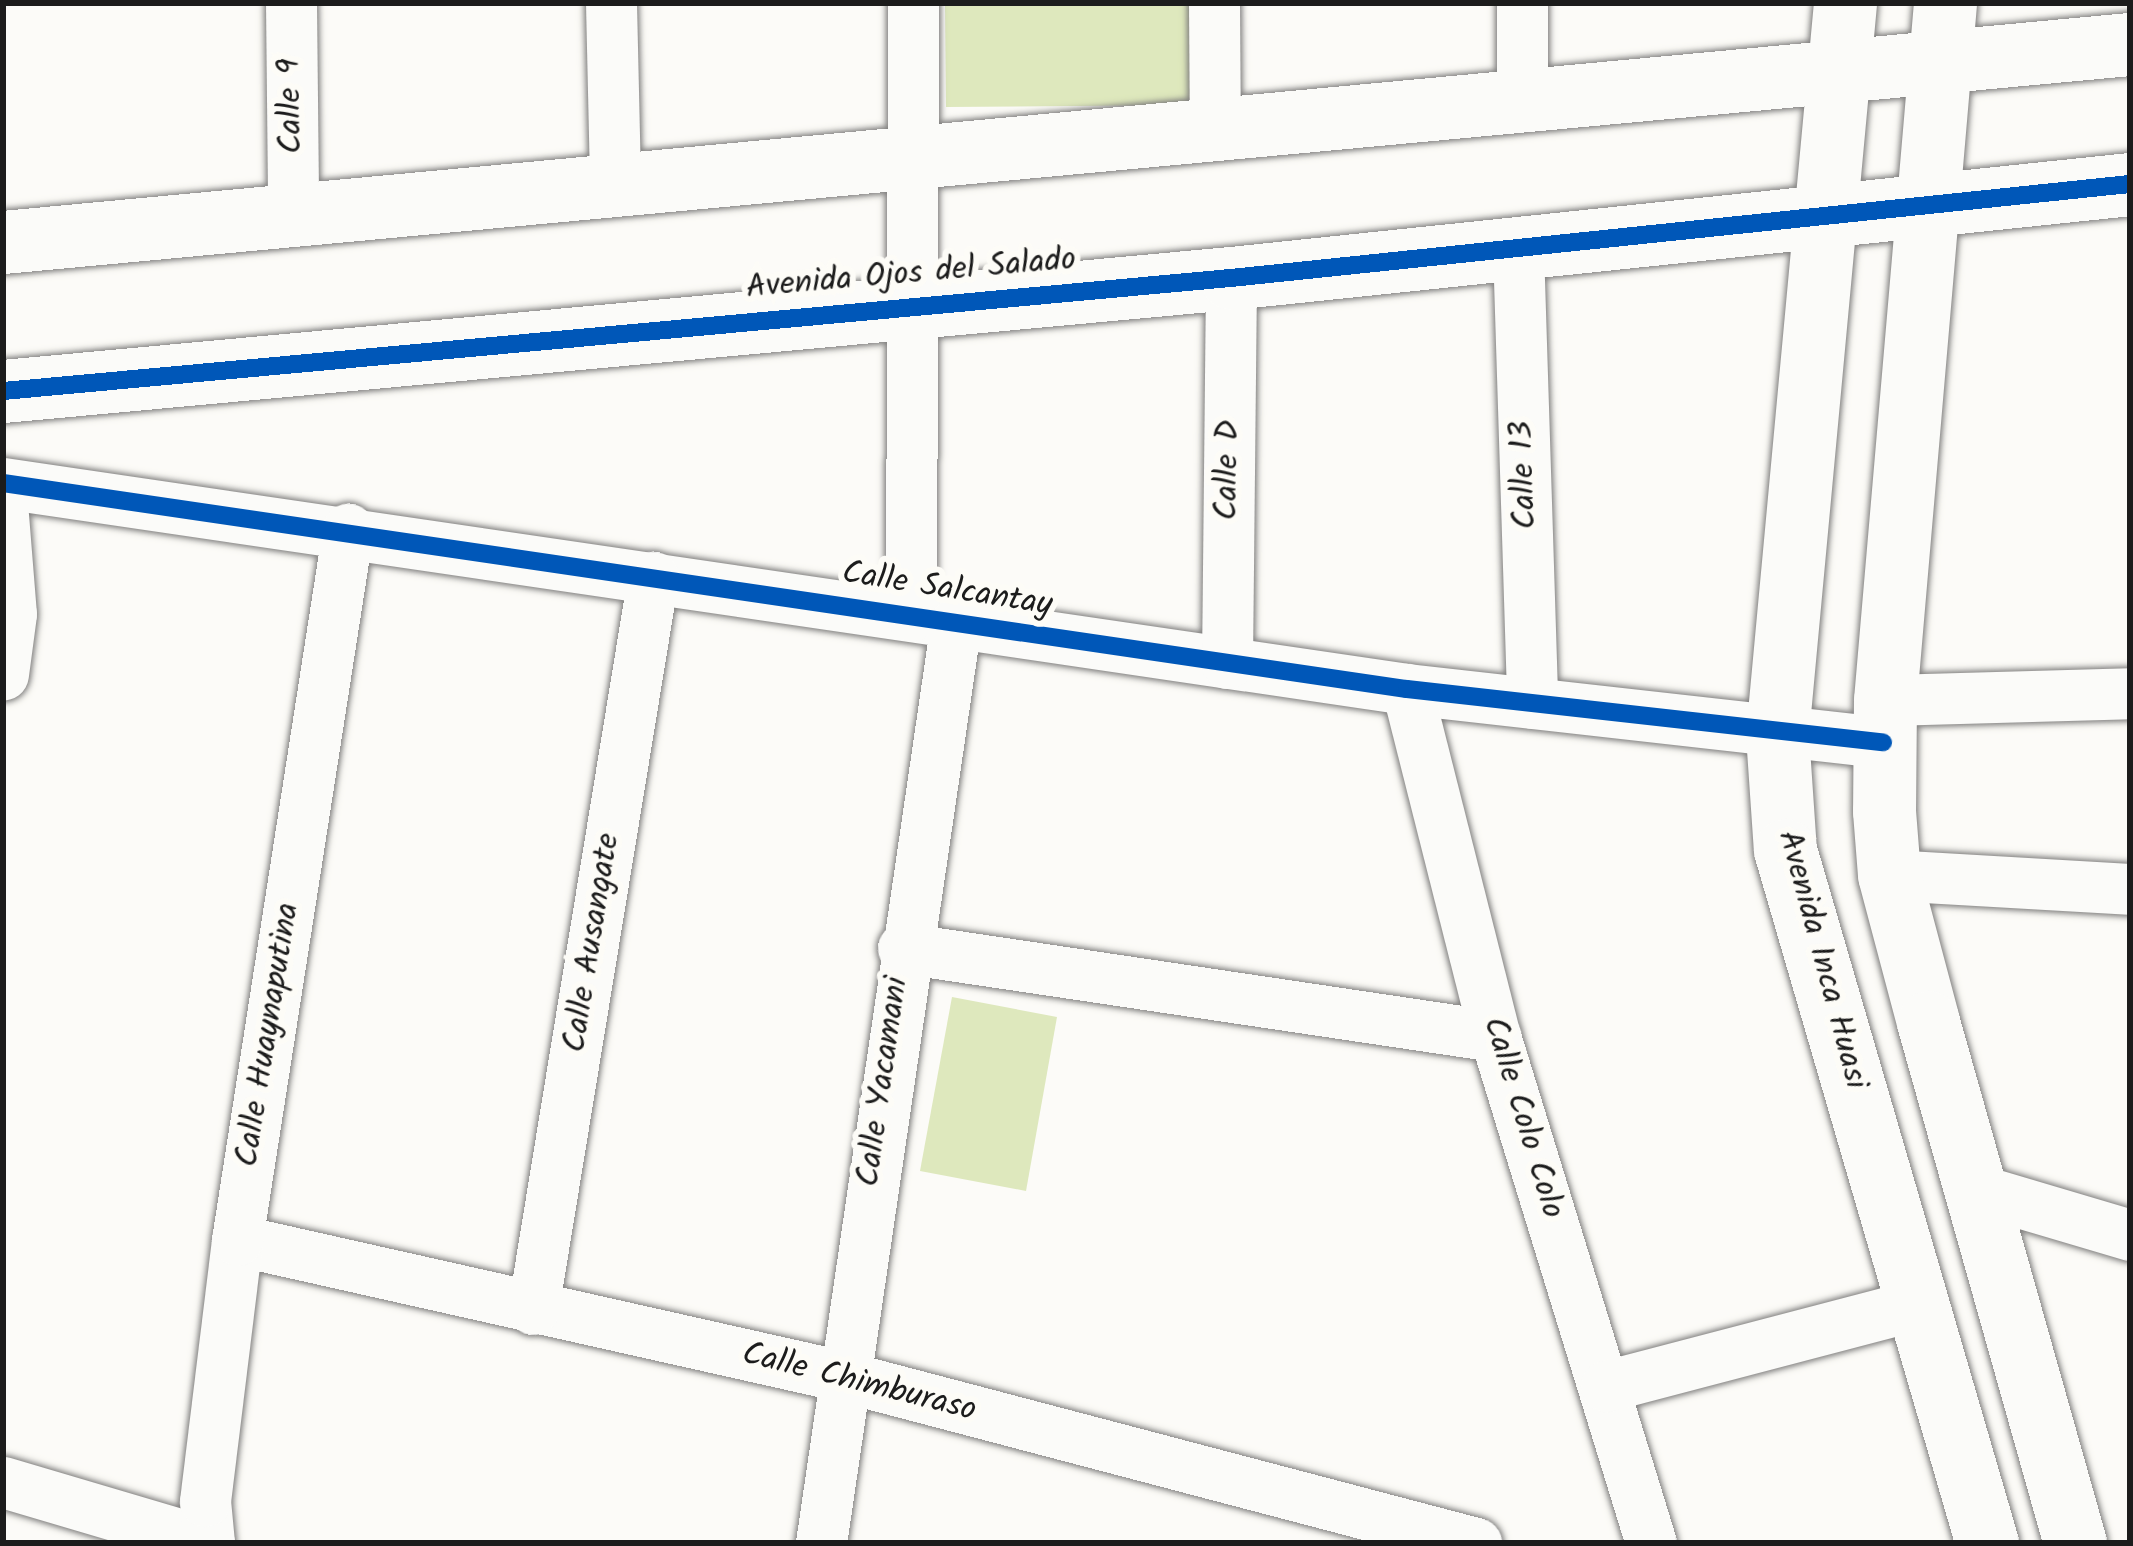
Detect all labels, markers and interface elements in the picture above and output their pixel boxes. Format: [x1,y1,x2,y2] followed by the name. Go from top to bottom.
[271,58,313,154] street label: Calle 9
[744,241,1078,309] street label: Avenida Ojos del Salado
[1208,419,1250,521] street label: Calle D
[1503,420,1547,530] street label: Calle 13
[839,554,1055,626] street label: Calle Salcantay
[1767,826,1875,1094] street label: Avenida Inca Huasi
[556,831,630,1055] street label: Calle Ausangate
[229,900,309,1170] street label: Calle Huaynaputina
[850,975,918,1189] street label: Calle Yacamani
[1473,1013,1571,1223] street label: Calle Colo Colo
[738,1335,980,1431] street label: Calle Chimburaso

